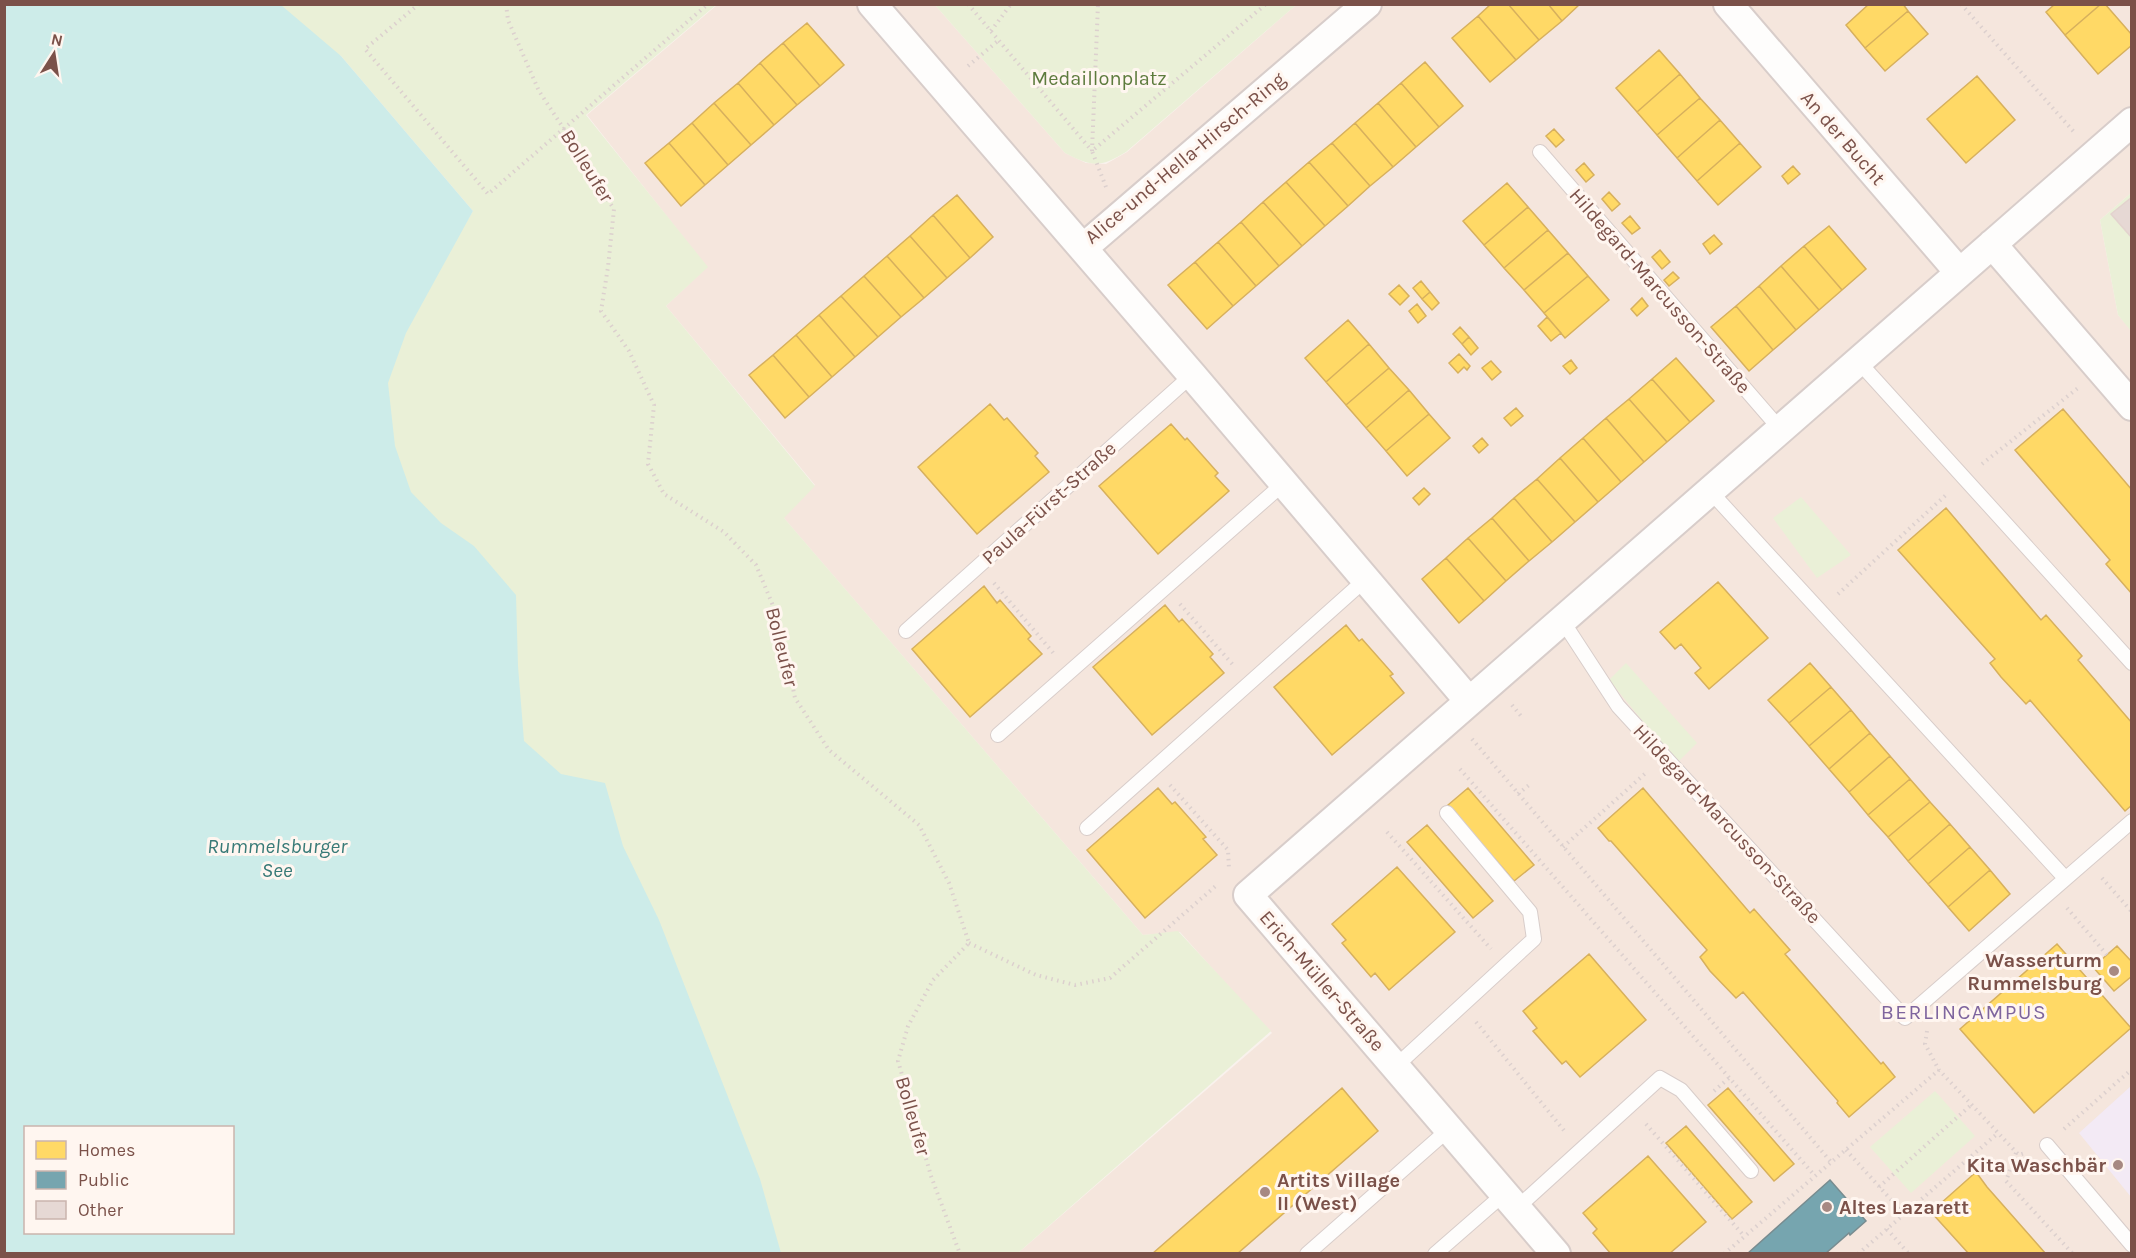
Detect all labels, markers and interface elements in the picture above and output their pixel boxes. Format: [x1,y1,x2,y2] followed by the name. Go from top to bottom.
[24,24,84,84] north arrow
[49,29,65,50] text: N
[1031,67,1167,90] park label: Medaillonplatz
[1080,67,1290,249] street label: Alice-und-Hella-Hirsch-Ring
[1796,86,1890,190] street label: An der Bucht
[556,125,619,207] street label: Bolleufer
[1565,184,1755,398] street label: Hildegard-Marcusson-Straße
[977,437,1121,569] street label: Paula-Fürst-Straße
[761,605,803,690] street label: Bolleufer
[1628,719,1826,929] street label: Hildegard-Marcusson-Straße
[207,834,348,882] water label: Rummelsburger See
[1255,906,1389,1056] street label: Erich-Müller-Straße
[1967,949,2102,995] place label: Wasserturm Rummelsburg
[2107,964,2121,978] marker: Wasserturm Rummelsburg
[1881,1000,2047,1024] district label: BERLINCAMPUS
[891,1074,935,1159] street label: Bolleufer
[24,1126,234,1234] legend
[78,1139,135,1161] text: Homes
[1966,1154,2106,1177] place label: Kita Waschbär
[2111,1158,2125,1172] marker: Kita Waschbär
[78,1169,129,1191] text: Public
[1277,1169,1400,1215] place label: Artits Village II (West)
[1258,1185,1272,1199] marker: Artits Village II (West)
[1839,1196,1969,1219] place label: Altes Lazarett
[78,1199,123,1221] text: Other
[1820,1200,1834,1214] marker: Altes Lazarett

